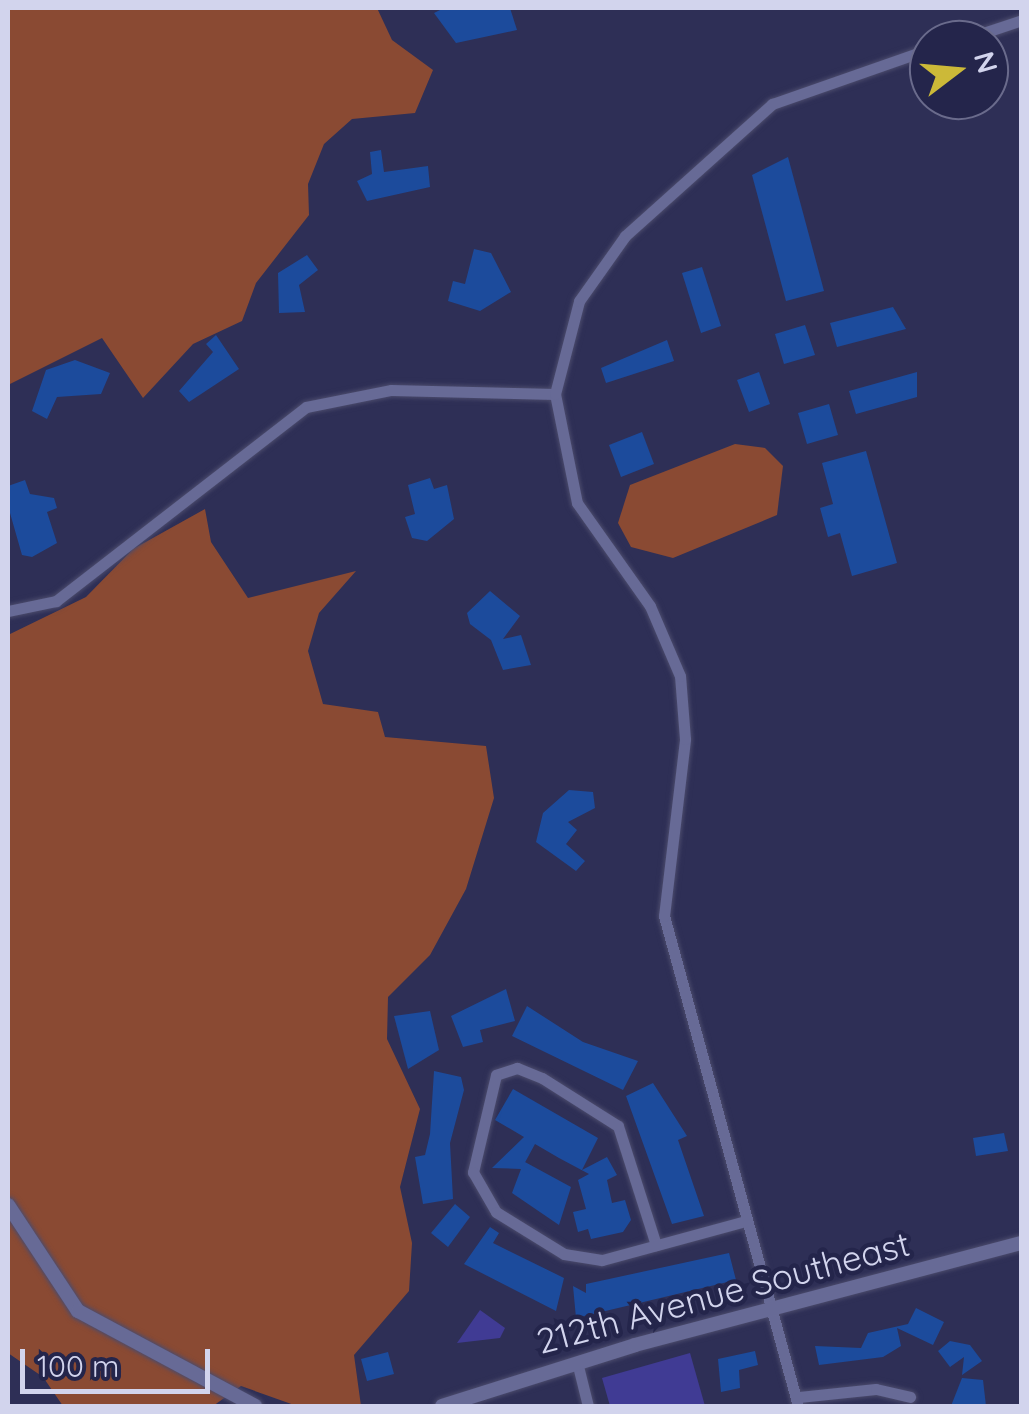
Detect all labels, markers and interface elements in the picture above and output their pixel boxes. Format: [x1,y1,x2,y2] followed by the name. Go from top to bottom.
[909,20,1009,120] north arrow
[967,47,1006,77] text: N
[532,1222,914,1362] street label: 212th Avenue Southeast
[25,1329,215,1391] scale bar
[37,1347,119,1385] text: 100 m

